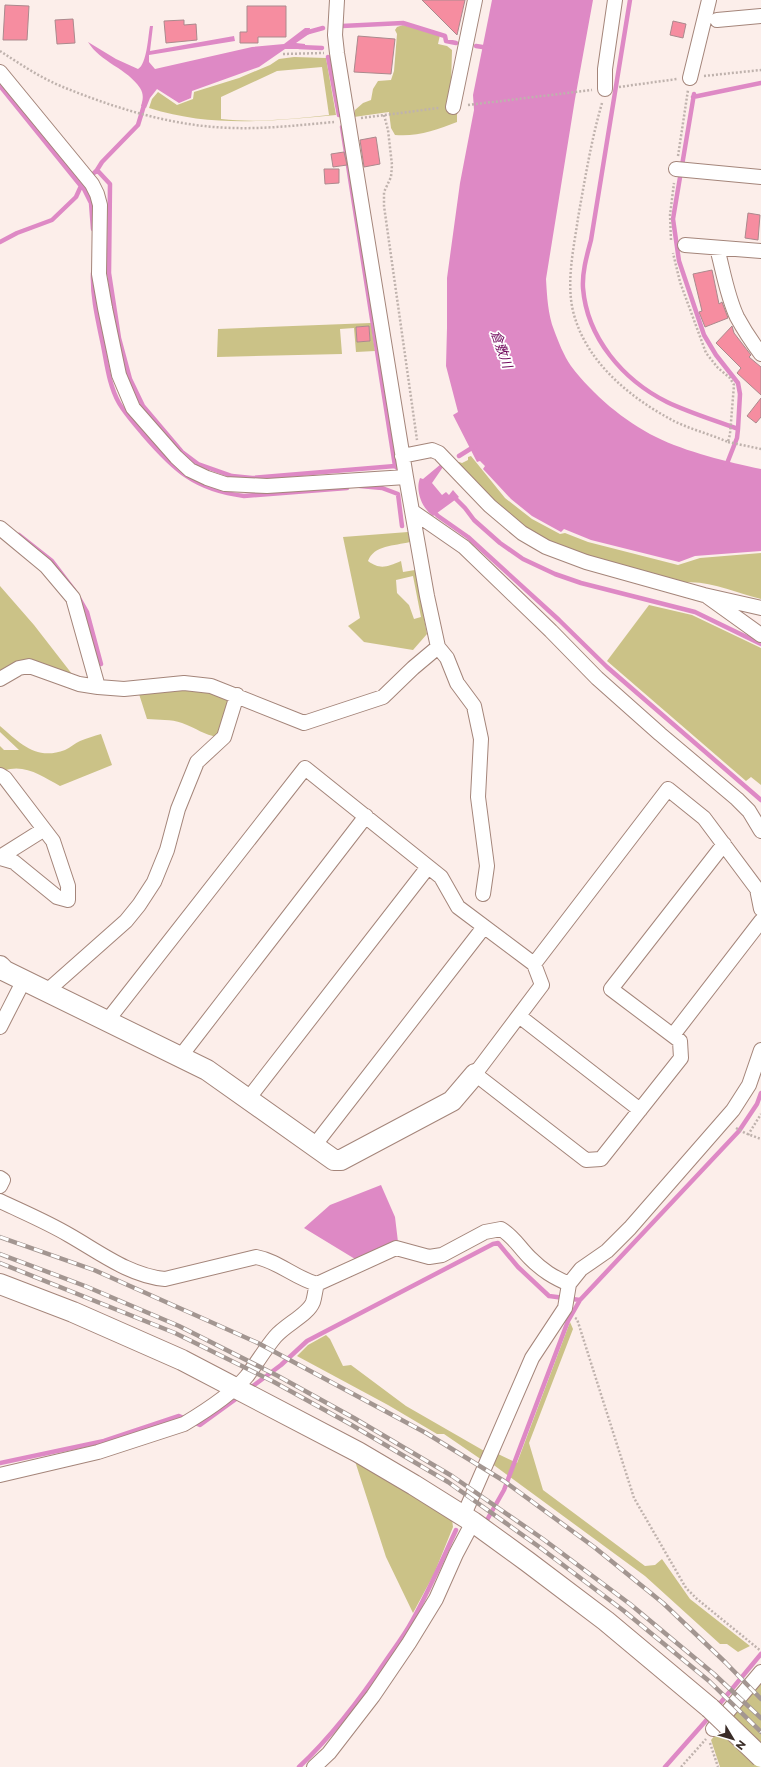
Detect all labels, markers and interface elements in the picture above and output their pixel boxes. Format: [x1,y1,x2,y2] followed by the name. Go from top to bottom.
[488,328,517,372] water label: 倉敷川
[713,1719,753,1759] north arrow
[733,1737,749,1753] text: N

